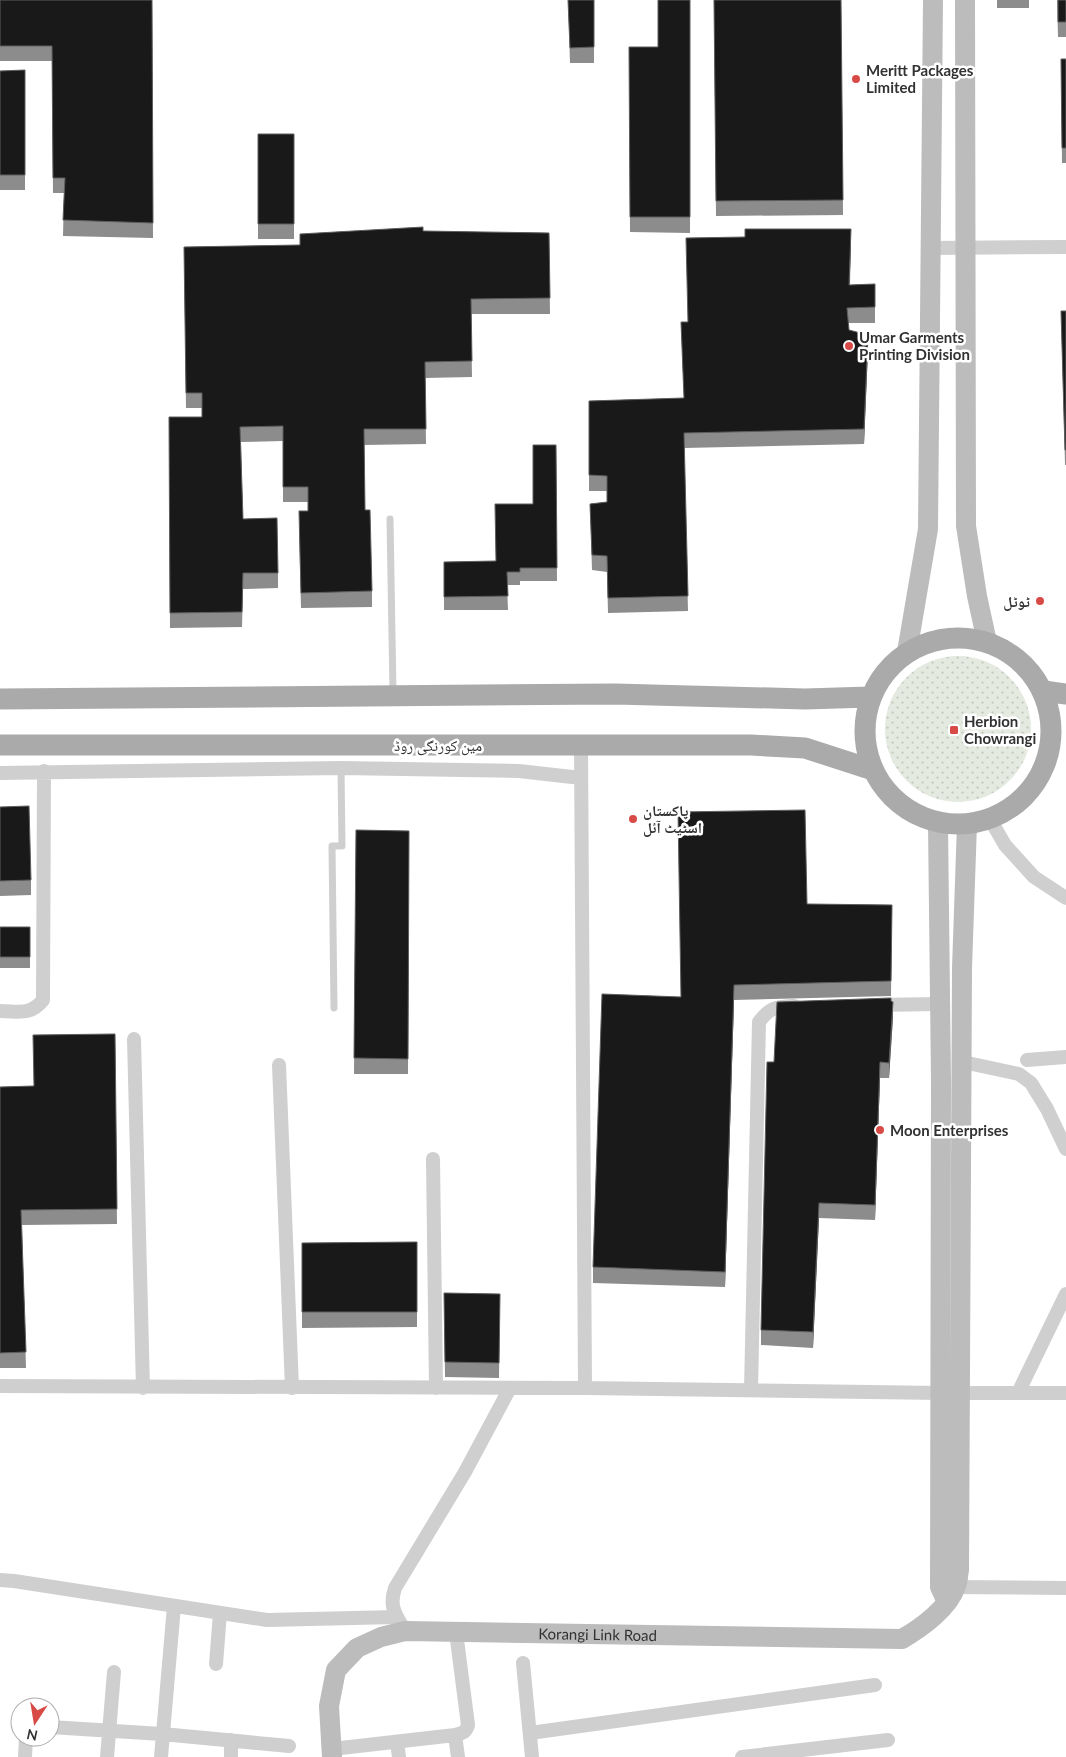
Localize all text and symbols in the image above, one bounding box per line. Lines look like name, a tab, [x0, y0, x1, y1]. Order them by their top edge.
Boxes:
place label: Meritt Packages Limited	[866, 61, 974, 96]
marker: Meritt Packages Limited	[850, 73, 862, 85]
place label: Umar Garments Printing Division	[859, 328, 970, 363]
marker: Umar Garments Printing Division	[843, 340, 855, 352]
place label: ٹوٹل	[1003, 592, 1030, 611]
marker: ٹوٹل	[1034, 595, 1046, 607]
place label: Herbion Chowrangi	[964, 712, 1036, 747]
marker: Herbion Chowrangi	[948, 724, 960, 736]
street label: مین کورنگی روڈ	[394, 736, 482, 756]
place label: پاکستان اسٹیٹ آئل	[643, 801, 702, 837]
marker: پاکستان اسٹیٹ آئل	[627, 813, 639, 825]
place label: Moon Enterprises	[890, 1121, 1009, 1139]
marker: Moon Enterprises	[874, 1124, 886, 1136]
street label: Korangi Link Road	[538, 1624, 657, 1644]
north arrow	[10, 1697, 60, 1747]
text: N	[25, 1726, 39, 1745]

